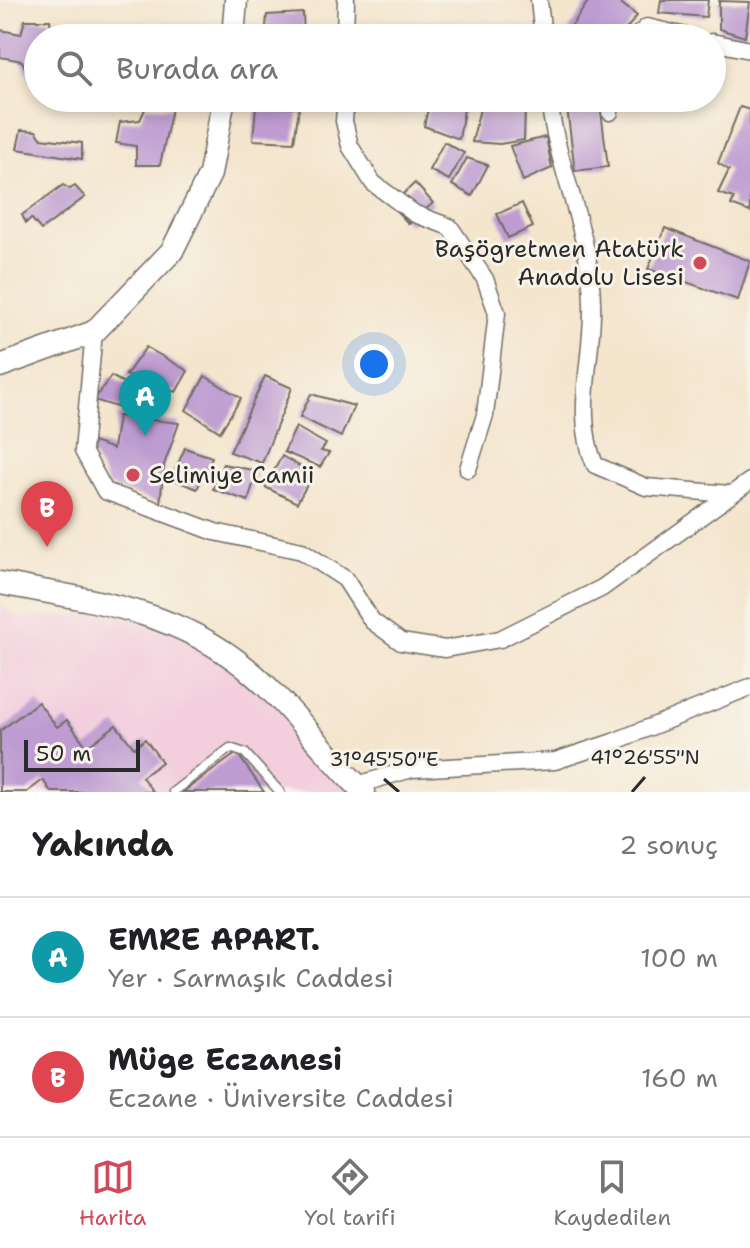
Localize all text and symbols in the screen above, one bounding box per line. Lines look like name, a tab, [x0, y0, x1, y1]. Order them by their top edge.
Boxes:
search box	[24, 24, 726, 112]
icon: search	[52, 46, 96, 90]
text: Burada ara	[116, 48, 278, 89]
place label: Başögretmen Atatürk Anadolu Lisesi	[435, 233, 684, 293]
marker: Başögretmen Atatürk Anadolu Lisesi	[691, 254, 709, 272]
your location	[354, 344, 394, 384]
pin: A	[119, 370, 171, 436]
place label: Selimiye Camii	[149, 459, 315, 491]
marker: Selimiye Camii	[124, 466, 142, 484]
pin: B	[21, 481, 73, 547]
scale bar	[24, 736, 140, 772]
text: 50 m	[36, 739, 91, 768]
text: 41°26'55"N	[590, 744, 700, 770]
text: 31°45'50"E	[329, 746, 439, 772]
text: Yakında	[32, 821, 174, 867]
text: 2 sonuç	[619, 827, 718, 862]
text: EMRE APART.	[108, 919, 320, 960]
text: A	[48, 940, 68, 975]
text: 100 m	[640, 940, 718, 975]
text: Yer · Sarmaşık Caddesi	[108, 960, 394, 995]
text: Müge Eczanesi	[108, 1039, 342, 1080]
text: B	[50, 1060, 66, 1095]
text: 160 m	[641, 1060, 718, 1095]
text: Eczane · Üniversite Caddesi	[108, 1080, 454, 1115]
tab: Harita	[79, 1155, 146, 1232]
tab: Yol tarifi	[304, 1155, 396, 1232]
tab: Kaydedilen	[553, 1155, 671, 1232]

